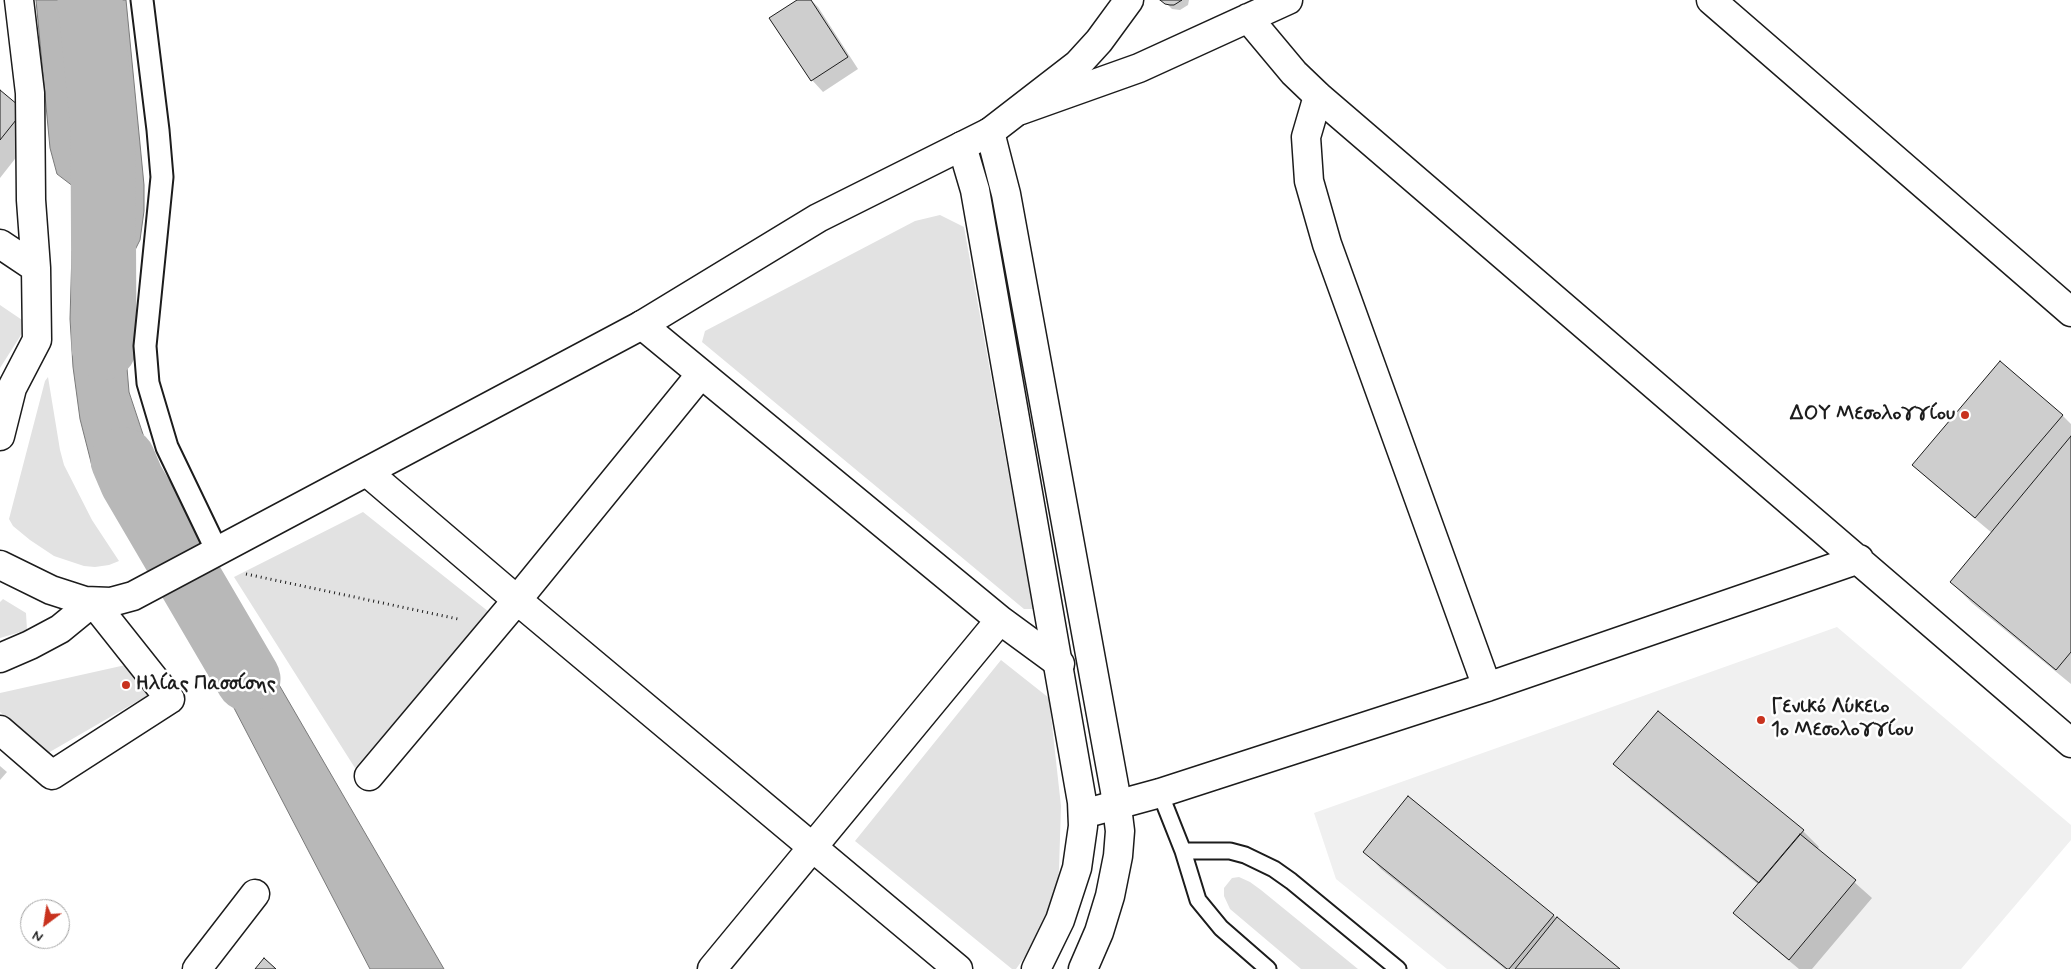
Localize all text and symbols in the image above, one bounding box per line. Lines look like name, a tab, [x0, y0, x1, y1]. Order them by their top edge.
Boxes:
place label: ΔΟΥ Μεσολογγίου	[1790, 403, 1955, 427]
marker: ΔΟΥ Μεσολογγίου	[1959, 409, 1971, 421]
place label: Ηλίας Πασσίσης	[136, 673, 276, 697]
marker: Ηλίας Πασσίσης	[120, 679, 132, 691]
place label: Γενικό Λύκειο 1ο Μεσολογγίου	[1771, 696, 1913, 743]
marker: Γενικό Λύκειο 1ο Μεσολογγίου	[1755, 714, 1767, 726]
north arrow	[20, 899, 70, 949]
text: N	[29, 926, 46, 946]

